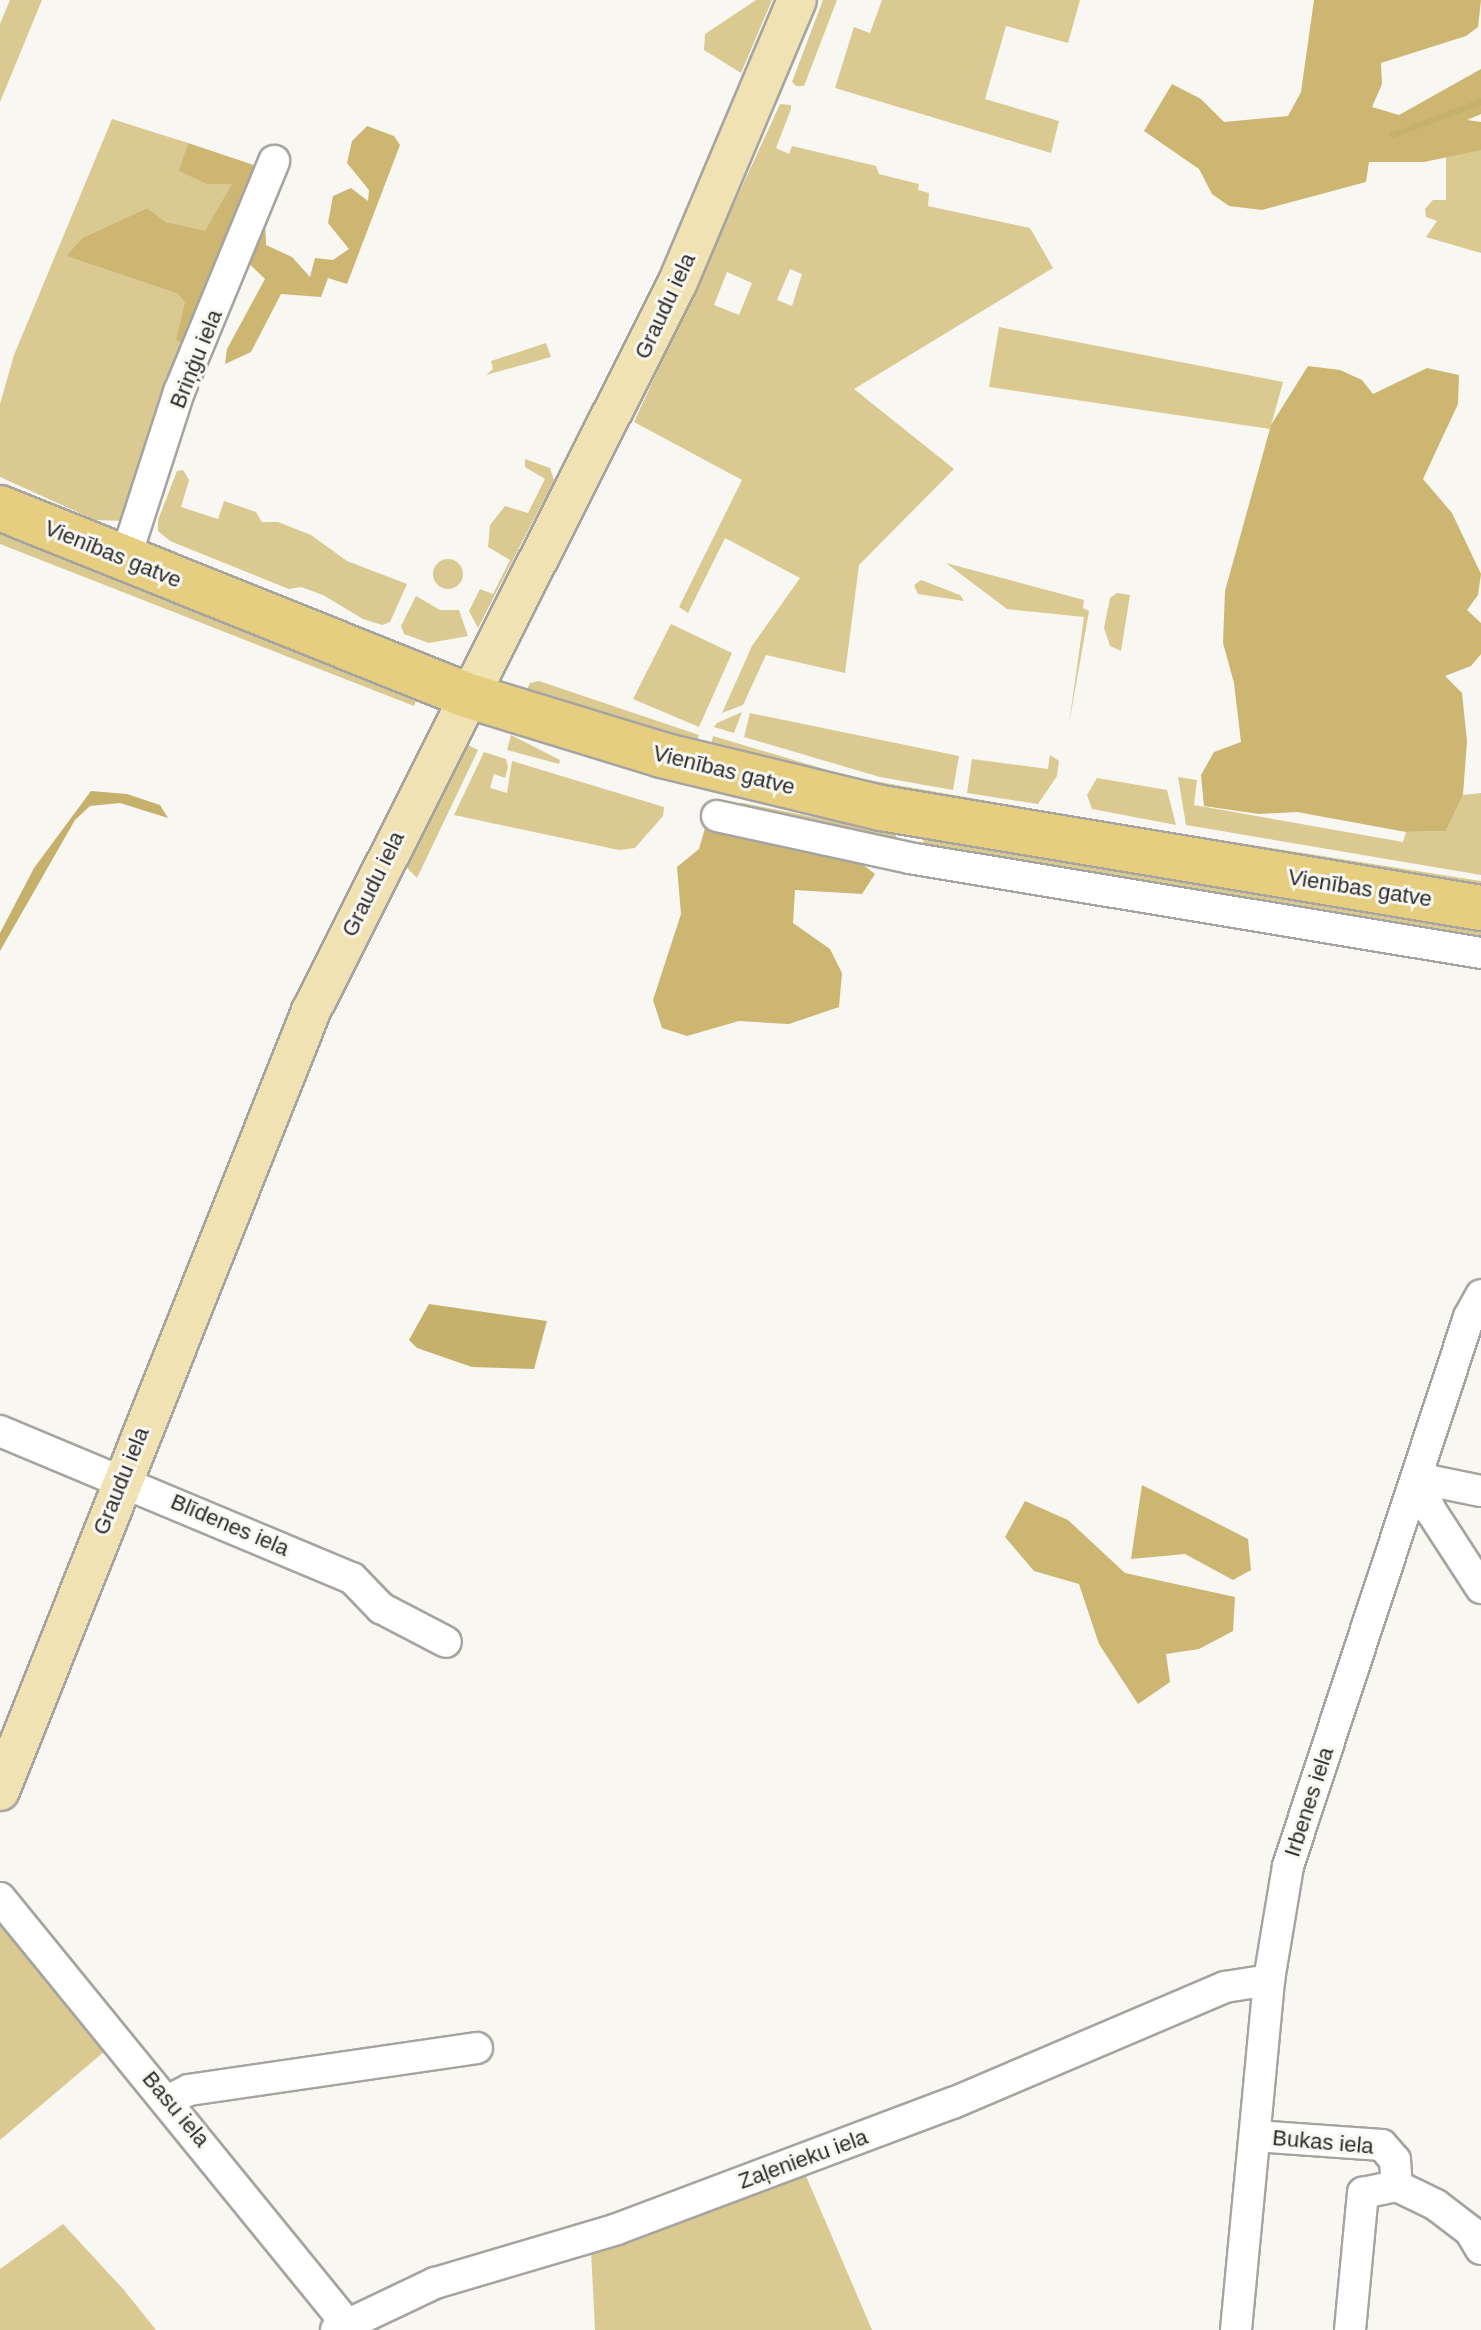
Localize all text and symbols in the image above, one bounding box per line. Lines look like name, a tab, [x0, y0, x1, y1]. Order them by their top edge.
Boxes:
street label: Graudu iela	[629, 249, 701, 363]
street label: Briņģu iela	[164, 306, 228, 412]
street label: Vienības gatve	[41, 515, 185, 593]
street label: Vienības gatve	[650, 740, 798, 800]
street label: Graudu iela	[336, 827, 410, 941]
street label: Vienības gatve	[1286, 864, 1434, 912]
street label: Graudu iela	[87, 1423, 155, 1539]
street label: Blīdenes iela	[167, 1488, 293, 1562]
street label: Irbenes iela	[1279, 1744, 1339, 1860]
street label: Basu iela	[137, 2066, 215, 2152]
street label: Zaļenieku iela	[735, 2123, 871, 2195]
street label: Bukas iela	[1271, 2124, 1375, 2160]

